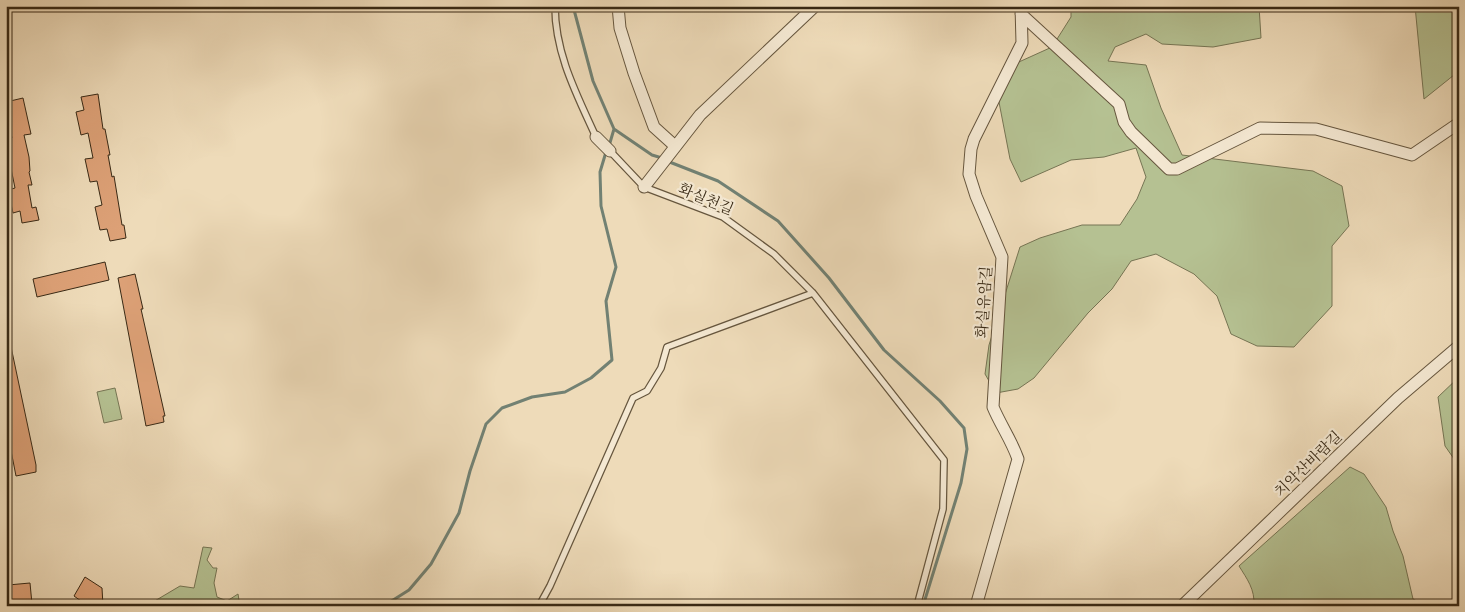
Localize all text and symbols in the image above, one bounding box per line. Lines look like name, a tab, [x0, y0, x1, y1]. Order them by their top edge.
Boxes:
street label: 화실천길	[676, 178, 737, 219]
street label: 화실유암길	[971, 265, 996, 339]
street label: 치악산바람길	[1270, 427, 1346, 501]

